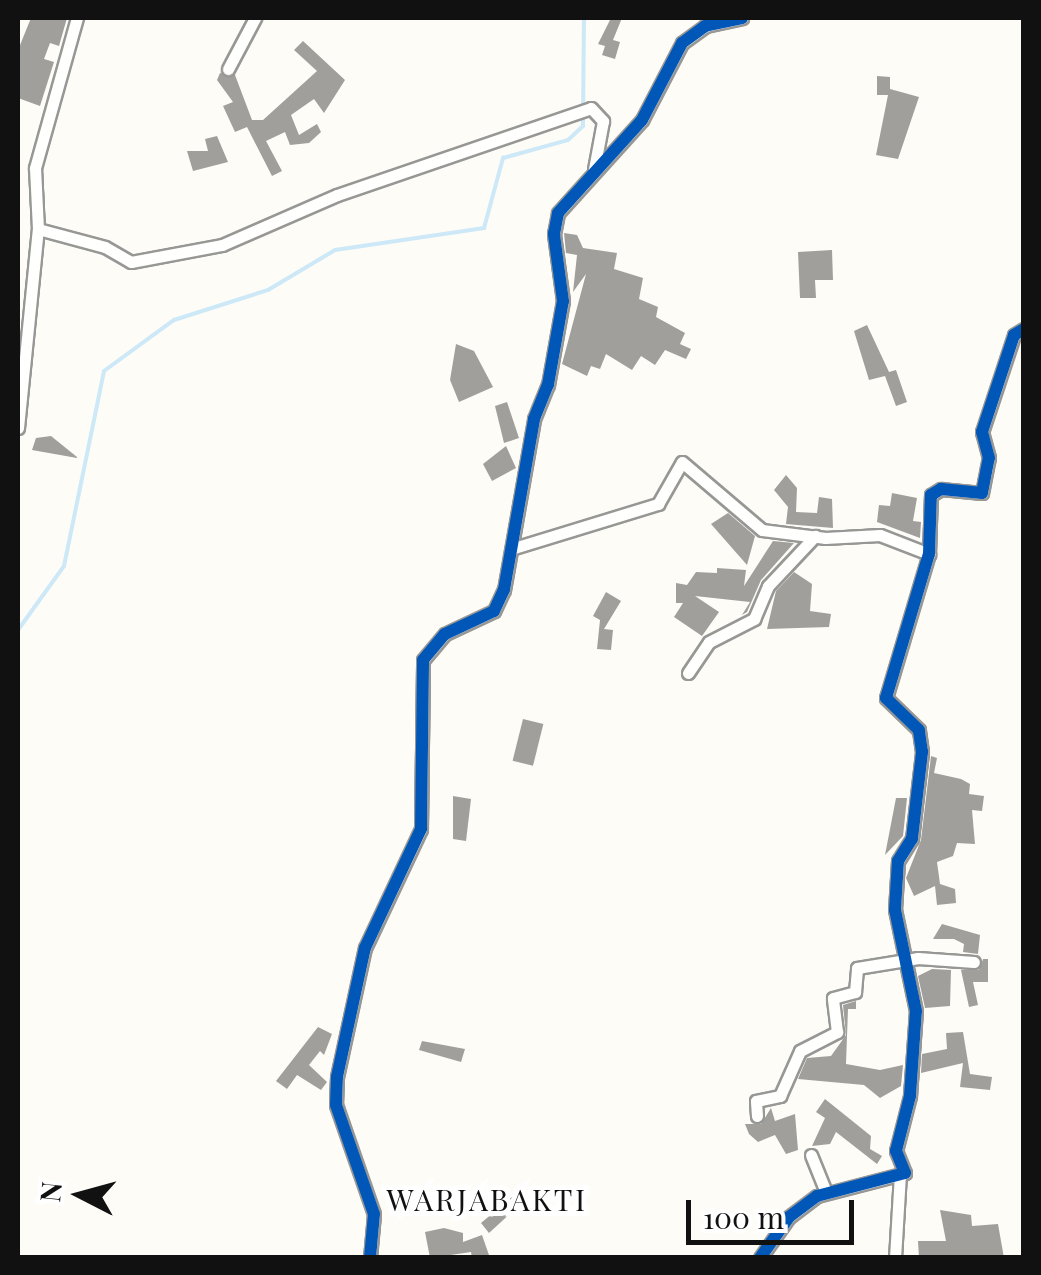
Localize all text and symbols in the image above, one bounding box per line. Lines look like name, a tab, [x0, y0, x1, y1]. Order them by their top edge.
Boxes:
north arrow	[30, 1145, 130, 1245]
text: N	[30, 1180, 69, 1204]
scale bar	[691, 1180, 858, 1242]
district label: WARJABAKTI	[386, 1181, 588, 1217]
text: 100 m	[703, 1197, 784, 1237]

